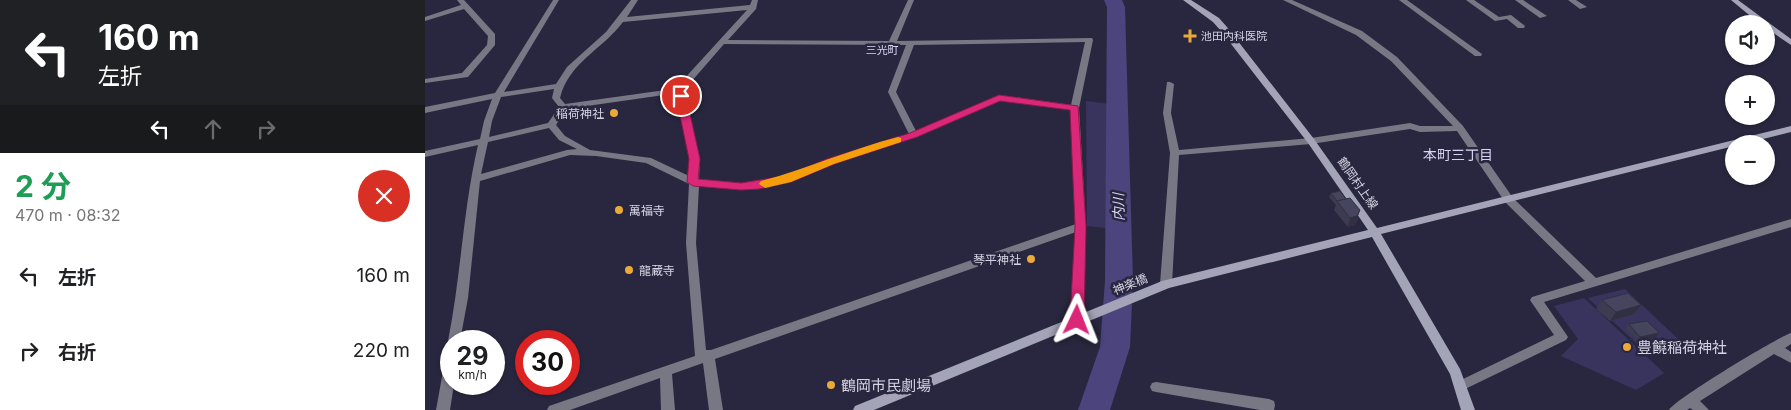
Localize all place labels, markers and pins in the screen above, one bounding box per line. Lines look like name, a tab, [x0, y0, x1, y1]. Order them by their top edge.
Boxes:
marker: 池田内科医院	[1183, 29, 1197, 43]
place label: 池田内科医院	[1201, 29, 1267, 43]
pin	[660, 75, 702, 117]
place label: 稲荷神社	[556, 106, 604, 121]
marker: 稲荷神社	[608, 107, 620, 119]
place label: 萬福寺	[629, 203, 665, 218]
marker: 萬福寺	[613, 204, 625, 216]
place label: 琴平神社	[973, 252, 1021, 267]
marker: 琴平神社	[1025, 253, 1037, 265]
place label: 龍蔵寺	[639, 263, 675, 278]
marker: 龍蔵寺	[623, 264, 635, 276]
place label: 豊饒稲荷神社	[1637, 338, 1727, 357]
marker: 豊饒稲荷神社	[1621, 341, 1633, 353]
place label: 鶴岡市民劇場	[841, 376, 931, 395]
marker: 鶴岡市民劇場	[825, 379, 837, 391]

